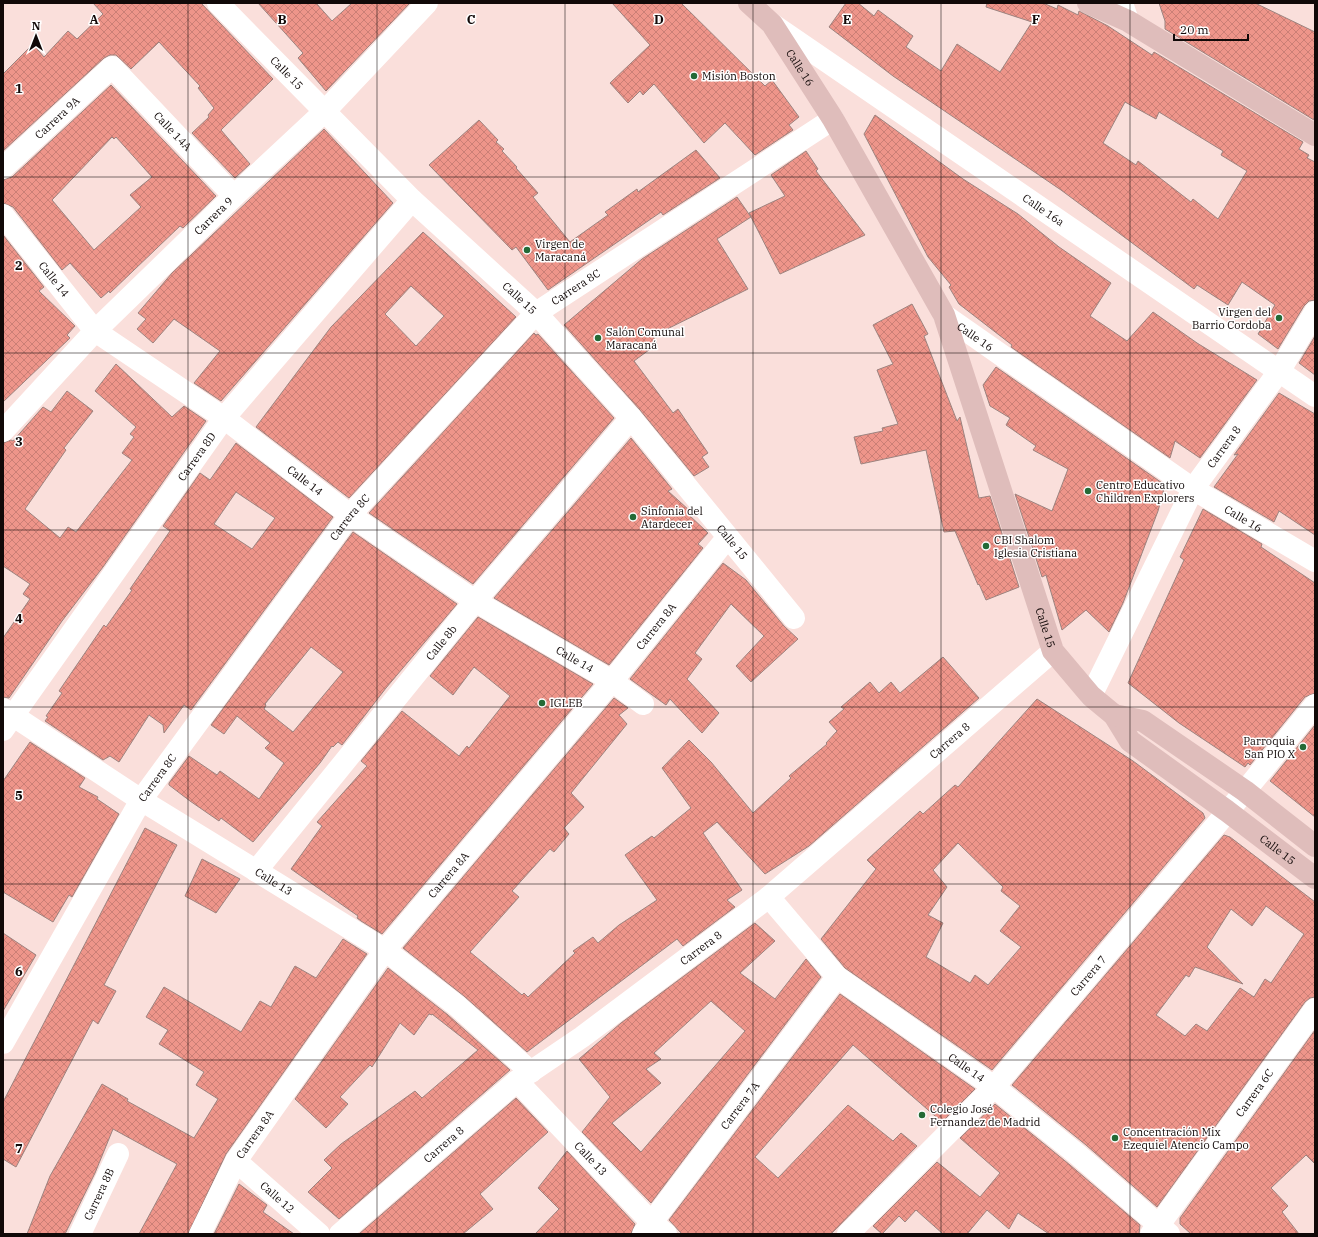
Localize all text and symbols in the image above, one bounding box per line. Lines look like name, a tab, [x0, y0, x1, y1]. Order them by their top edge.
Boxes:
text: A	[89, 11, 99, 28]
text: B	[277, 11, 287, 28]
text: C	[467, 11, 476, 28]
text: D	[654, 11, 664, 28]
text: E	[843, 11, 851, 28]
text: F	[1032, 11, 1040, 28]
north arrow	[16, 16, 56, 56]
scale bar	[1174, 16, 1248, 42]
text: N	[32, 19, 41, 33]
text: 20 m	[1180, 22, 1209, 37]
street label: Calle 16	[783, 46, 817, 89]
street label: Calle 15	[267, 53, 306, 92]
place label: Misión Boston	[702, 69, 776, 83]
marker: Misión Boston	[689, 71, 699, 81]
text: 1	[15, 80, 23, 97]
street label: Carrera 9A	[32, 93, 83, 142]
street label: Calle 14A	[151, 109, 195, 154]
street label: Calle 16a	[1020, 191, 1067, 229]
street label: Carrera 9	[191, 194, 236, 238]
place label: Virgen de Maracaná	[535, 237, 586, 264]
marker: Virgen de Maracaná	[522, 245, 532, 255]
text: 2	[15, 257, 23, 274]
street label: Calle 14	[36, 259, 73, 300]
street label: Carrera 8C	[549, 266, 603, 308]
street label: Calle 15	[500, 279, 540, 317]
place label: Virgen del Barrio Cordoba	[1192, 305, 1271, 332]
marker: Virgen del Barrio Cordoba	[1274, 313, 1284, 323]
street label: Calle 16	[954, 319, 996, 354]
place label: Salón Comunal Maracaná	[606, 325, 684, 352]
marker: Salón Comunal Maracaná	[593, 333, 603, 343]
street label: Carrera 8	[1204, 423, 1244, 471]
street label: Carrera 8D	[175, 429, 219, 484]
text: 3	[15, 433, 23, 450]
street label: Calle 14	[284, 462, 326, 499]
place label: Centro Educativo Children Explorers	[1096, 478, 1194, 505]
marker: Centro Educativo Children Explorers	[1083, 486, 1093, 496]
street label: Carrera 8C	[327, 491, 373, 543]
street label: Calle 16	[1222, 502, 1265, 535]
place label: Sinfonia del Atardecer	[641, 504, 703, 531]
marker: Sinfonia del Atardecer	[628, 512, 638, 522]
street label: Calle 15	[714, 522, 751, 563]
place label: CBI Shalom Iglesia Cristiana	[994, 533, 1077, 560]
marker: CBI Shalom Iglesia Cristiana	[981, 541, 991, 551]
street label: Carrera 8A	[633, 600, 679, 653]
street label: Calle 15	[1032, 606, 1058, 649]
text: 4	[15, 610, 23, 627]
street label: Calle 8b	[423, 622, 460, 663]
street label: Calle 14	[553, 643, 597, 676]
place label: IGLEB	[550, 696, 583, 710]
marker: IGLEB	[537, 698, 547, 708]
street label: Carrera 8	[927, 719, 973, 762]
place label: Parroquia San PIO X	[1243, 734, 1296, 761]
marker: Parroquia San PIO X	[1298, 742, 1308, 752]
street label: Carrera 8C	[135, 751, 179, 804]
text: 5	[15, 787, 23, 804]
street label: Calle 15	[1257, 831, 1298, 868]
street label: Carrera 8A	[425, 848, 472, 901]
street label: Calle 13	[252, 865, 295, 898]
street label: Carrera 8	[677, 928, 725, 968]
street label: Carrera 7	[1067, 953, 1109, 999]
text: 6	[15, 963, 23, 980]
street label: Calle 14	[945, 1050, 988, 1085]
street label: Carrera 6C	[1232, 1066, 1276, 1120]
street label: Carrera 7A	[717, 1078, 763, 1132]
place label: Colegio José Fernandez de Madrid	[930, 1102, 1041, 1129]
street label: Carrera 8A	[233, 1107, 277, 1161]
marker: Colegio José Fernandez de Madrid	[917, 1110, 927, 1120]
street label: Carrera 8	[421, 1123, 467, 1166]
place label: Concentración Mix Ezequiel Atencio Campo	[1123, 1125, 1249, 1152]
marker: Concentración Mix Ezequiel Atencio Campo	[1110, 1133, 1120, 1143]
street label: Calle 13	[571, 1139, 610, 1178]
text: 7	[15, 1140, 23, 1157]
street label: Carrera 8B	[81, 1166, 117, 1223]
street label: Calle 12	[257, 1178, 297, 1216]

